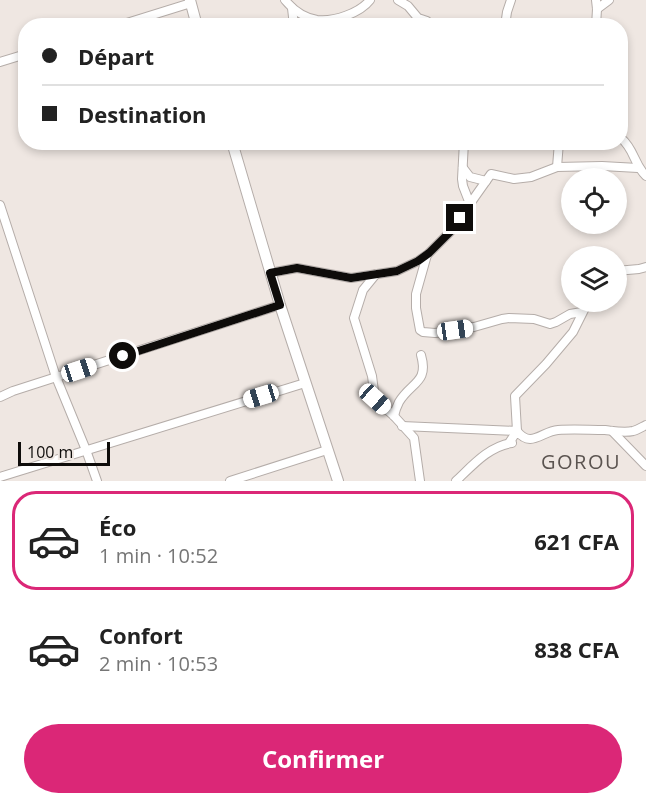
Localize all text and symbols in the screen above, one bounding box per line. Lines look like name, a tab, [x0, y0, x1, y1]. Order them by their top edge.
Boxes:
text: Départ	[78, 41, 154, 71]
text: Destination	[78, 99, 207, 129]
map controls	[561, 168, 627, 312]
button: locate	[561, 168, 627, 234]
route end	[446, 204, 473, 231]
button: layers	[561, 246, 627, 312]
car	[436, 319, 474, 341]
route start	[109, 342, 136, 369]
car	[59, 356, 99, 384]
car	[356, 380, 394, 418]
car	[241, 382, 281, 410]
scale bar	[18, 439, 110, 466]
text: 100 m	[27, 441, 73, 463]
district label: GOROU	[541, 448, 621, 475]
text: Éco	[99, 512, 136, 542]
icon: car	[27, 514, 81, 568]
text: 621 CFA	[534, 526, 619, 556]
text: 1 min · 10:52	[99, 542, 218, 569]
text: Confort	[99, 620, 183, 650]
icon: car	[27, 622, 81, 676]
text: 838 CFA	[534, 634, 619, 664]
text: 2 min · 10:53	[99, 650, 218, 677]
button: Confirmer	[24, 724, 622, 793]

